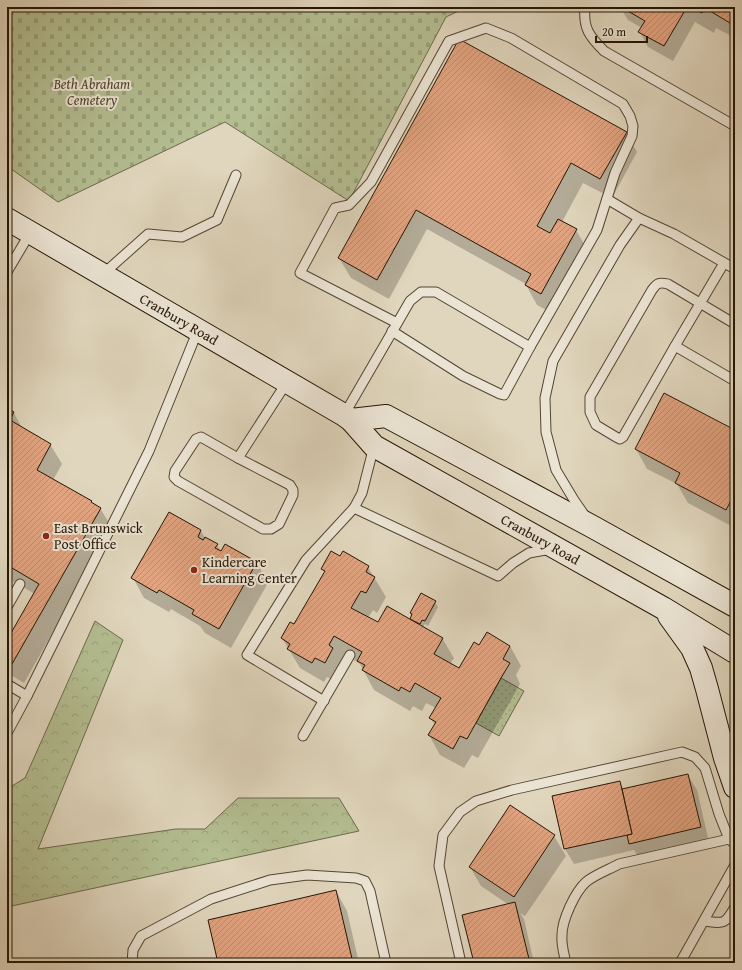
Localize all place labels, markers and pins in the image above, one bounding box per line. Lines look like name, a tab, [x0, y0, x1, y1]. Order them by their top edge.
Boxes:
place label: East Brunswick Post Office	[54, 518, 144, 554]
marker: East Brunswick Post Office	[41, 531, 51, 541]
place label: Kindercare Learning Center	[202, 552, 297, 588]
marker: Kindercare Learning Center	[189, 565, 199, 575]

